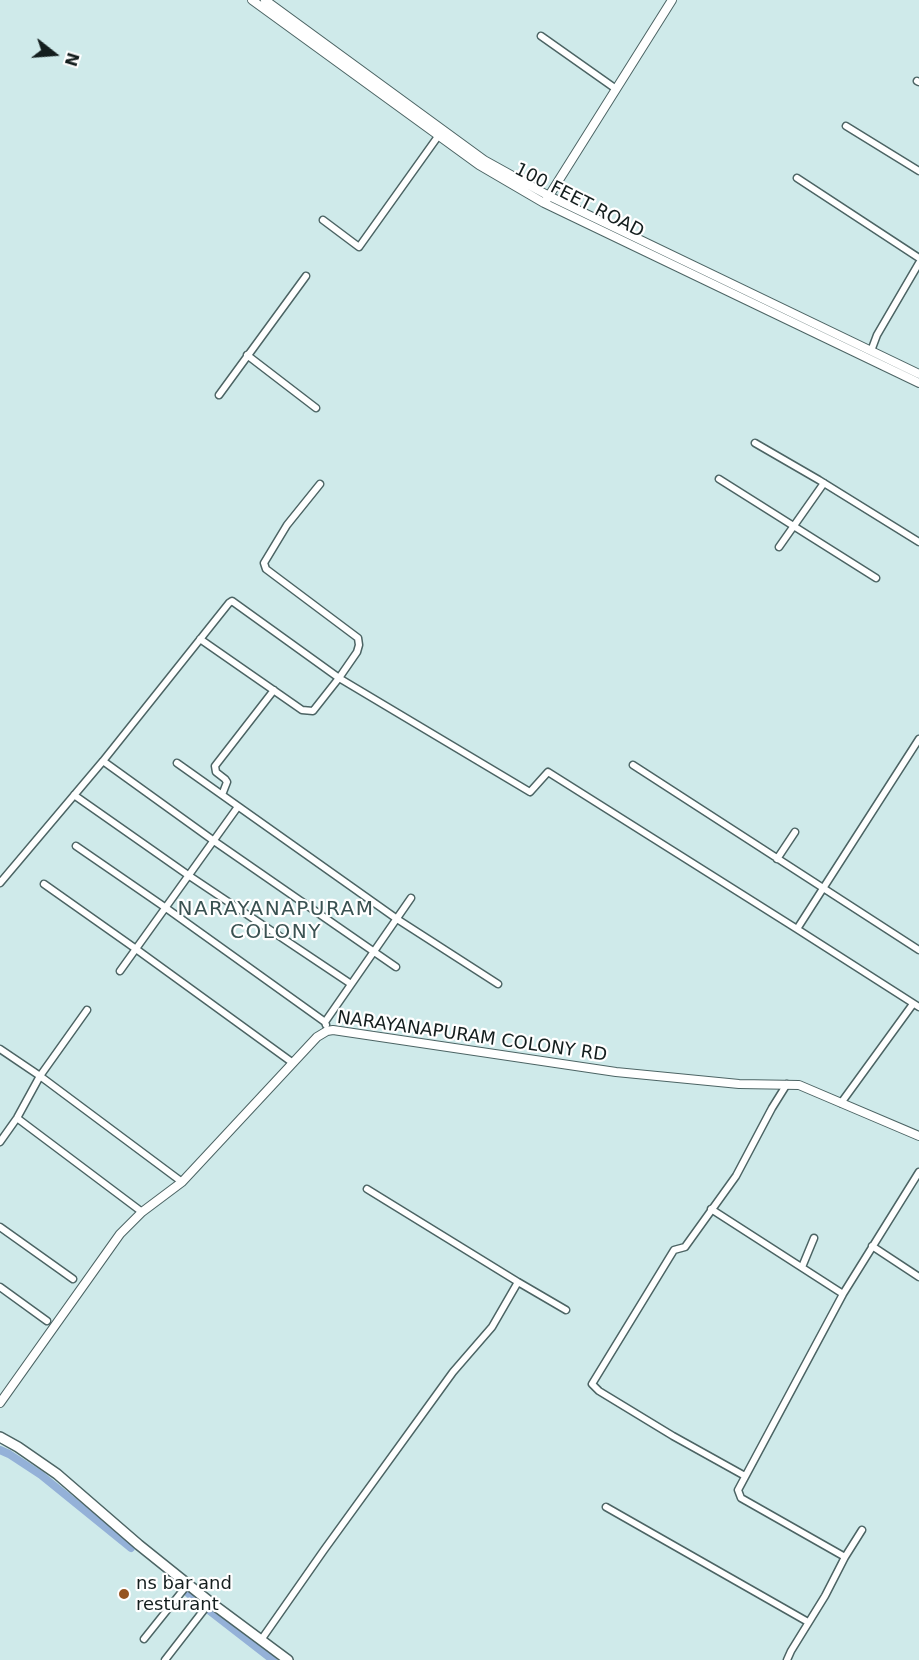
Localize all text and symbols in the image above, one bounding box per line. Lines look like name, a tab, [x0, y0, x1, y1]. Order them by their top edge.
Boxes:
north arrow	[24, 24, 84, 84]
text: N	[61, 50, 83, 69]
street label: 100 FEET ROAD	[511, 159, 647, 243]
district label: NARAYANAPURAM COLONY	[177, 898, 375, 945]
street label: NARAYANAPURAM COLONY RD	[336, 1007, 608, 1067]
place label: ns bar and resturant	[136, 1573, 232, 1616]
marker: ns bar and resturant	[117, 1587, 131, 1601]

